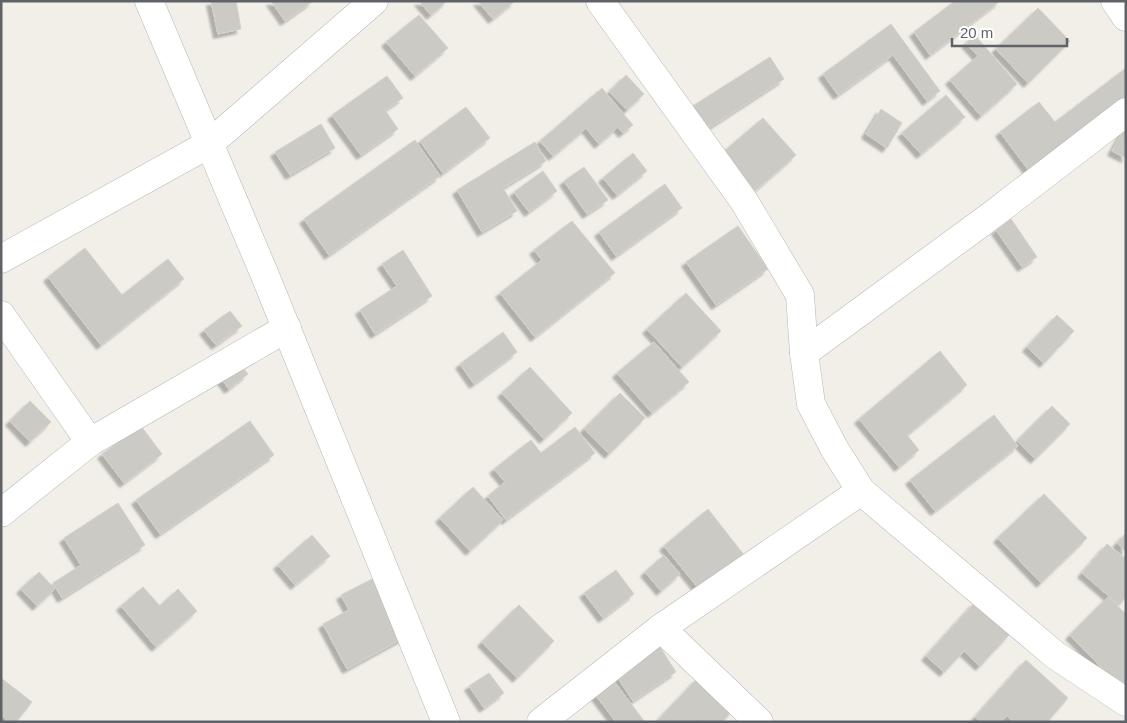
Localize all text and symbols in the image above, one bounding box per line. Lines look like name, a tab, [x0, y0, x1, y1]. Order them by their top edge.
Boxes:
scale bar	[952, 15, 1067, 47]
text: 20 m	[960, 24, 993, 41]

